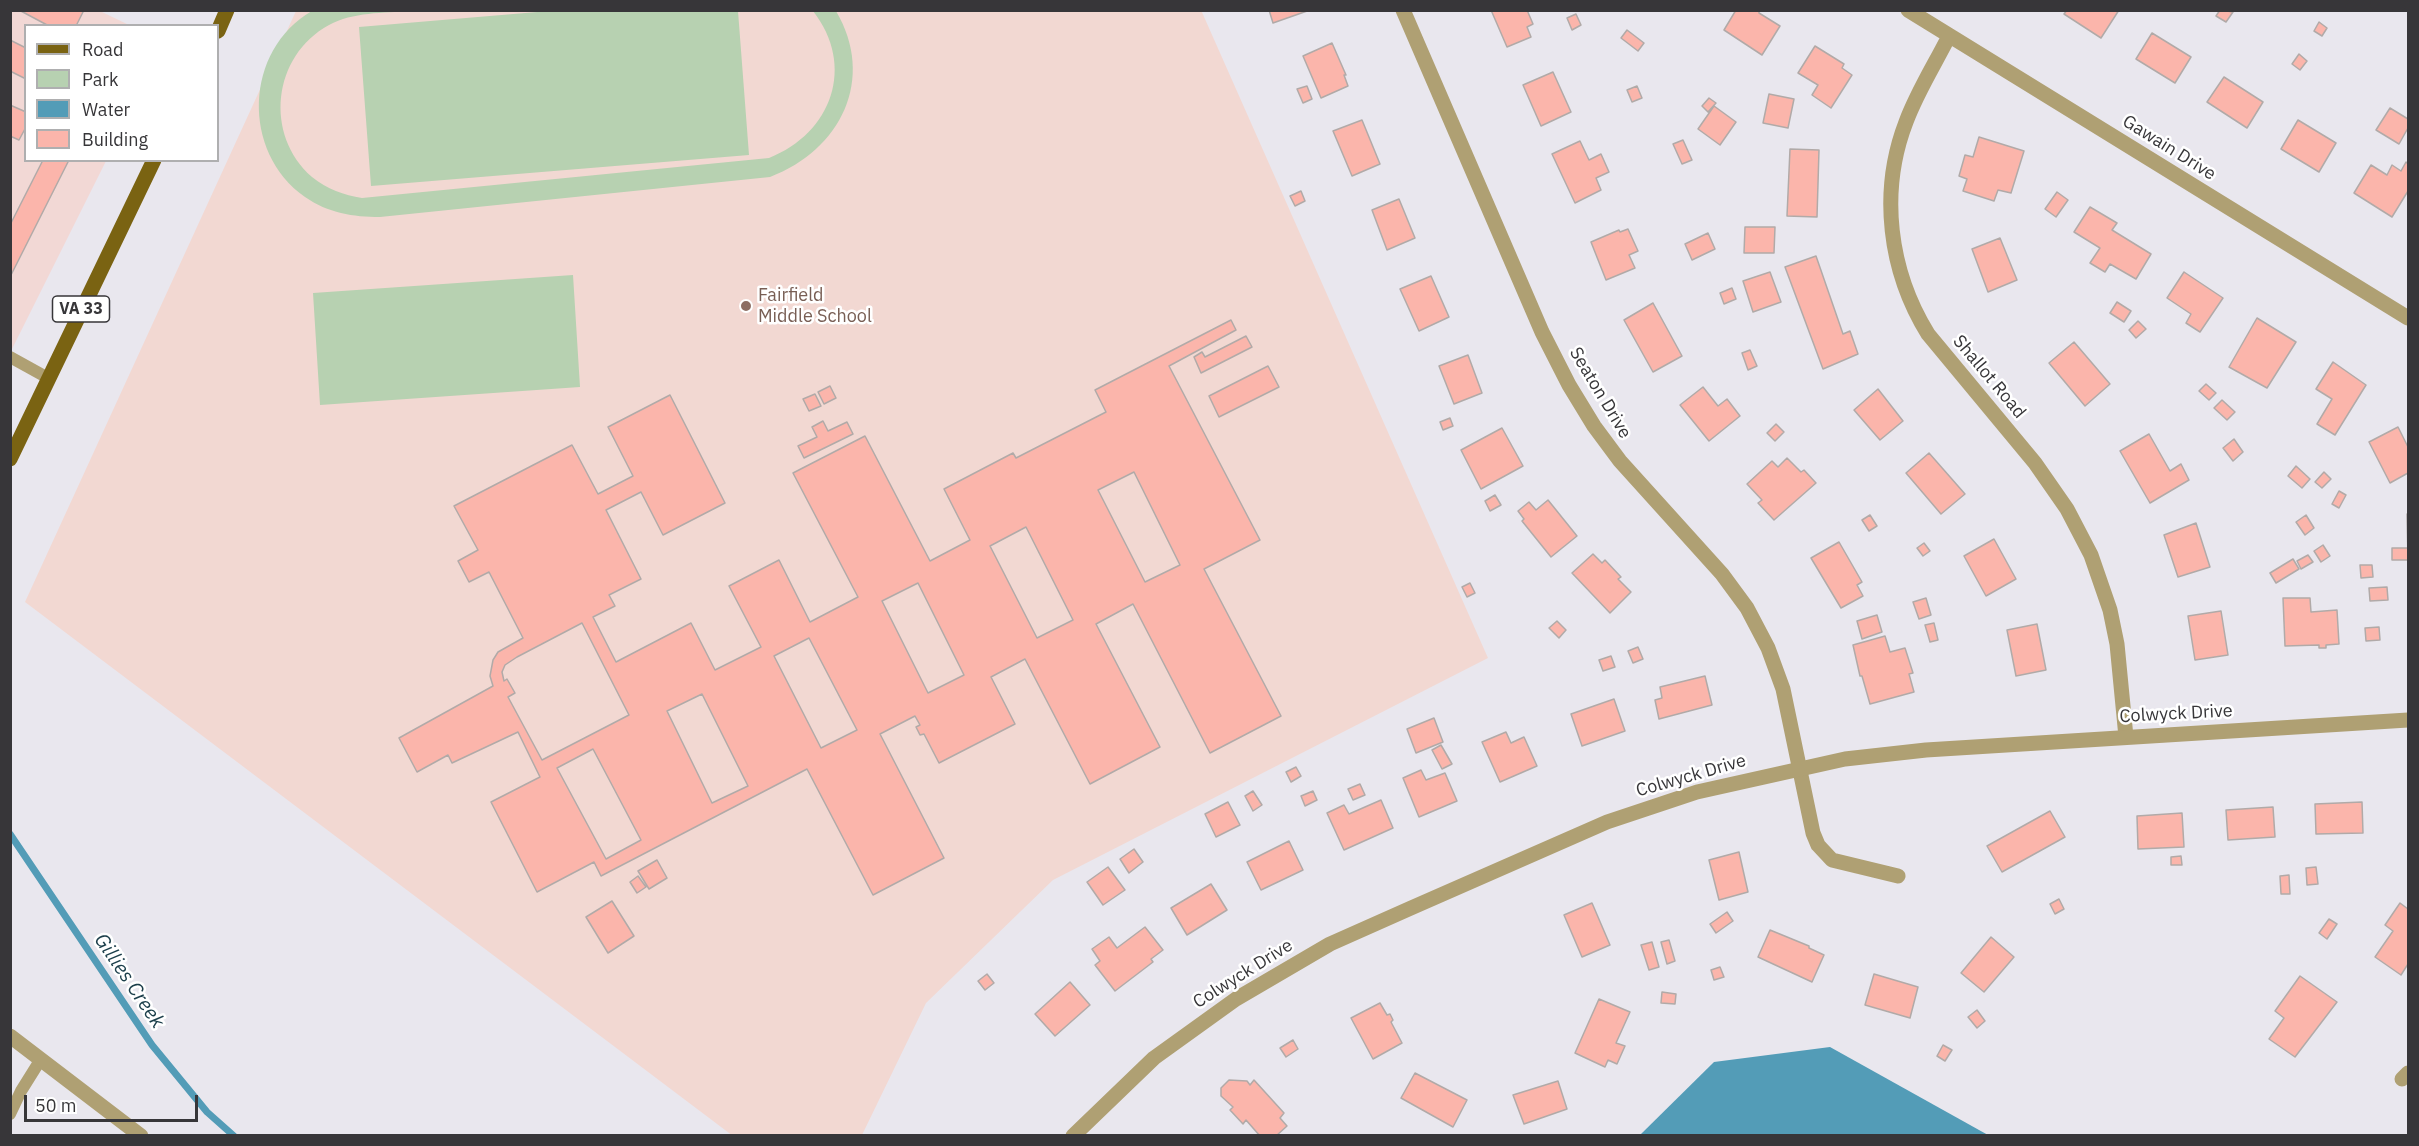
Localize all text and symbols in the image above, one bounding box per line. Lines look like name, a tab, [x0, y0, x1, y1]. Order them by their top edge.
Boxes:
legend	[24, 24, 219, 162]
text: Road	[82, 38, 123, 61]
text: Park	[82, 68, 118, 91]
text: Water	[82, 98, 130, 121]
street label: Gawain Drive	[2118, 111, 2220, 185]
text: Building	[82, 128, 148, 151]
place label: Fairfield Middle School	[758, 285, 872, 328]
road number: VA 33	[52, 296, 110, 322]
marker: Fairfield Middle School	[739, 299, 753, 313]
street label: Shallot Road	[1948, 331, 2030, 423]
street label: Seaton Drive	[1564, 343, 1636, 443]
street label: Colwyck Drive	[2119, 700, 2233, 728]
street label: Colwyck Drive	[1634, 750, 1748, 802]
water label: Gillies Creek	[89, 929, 169, 1033]
street label: Colwyck Drive	[1189, 935, 1297, 1013]
scale bar	[27, 1083, 201, 1121]
text: 50 m	[35, 1094, 77, 1117]

